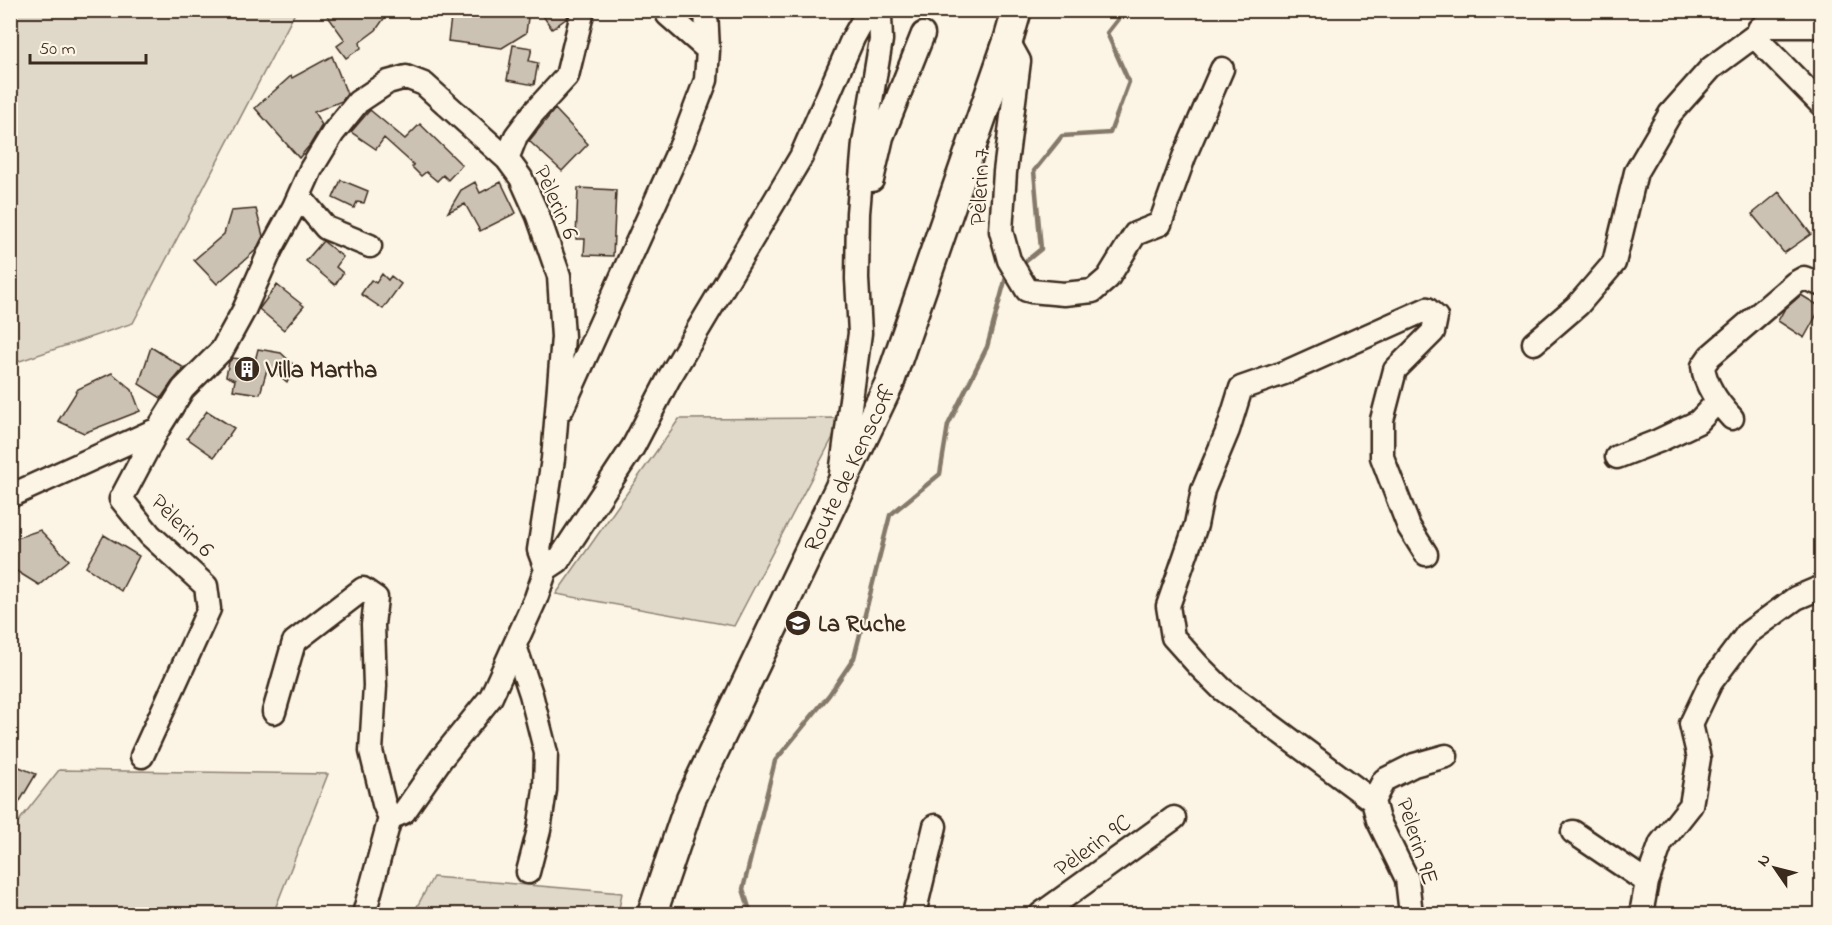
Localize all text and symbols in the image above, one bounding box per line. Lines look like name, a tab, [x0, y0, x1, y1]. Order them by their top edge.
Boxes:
scale bar	[30, 27, 146, 65]
text: 50 m	[39, 37, 76, 63]
street label: Pèlerin 7	[962, 147, 1001, 227]
street label: Pèlerin 6	[523, 160, 587, 246]
building icon: Villa Martha	[232, 354, 262, 384]
place label: Villa Martha	[265, 354, 377, 389]
street label: Route de Kenscoff	[796, 379, 906, 559]
street label: Pèlerin 6	[141, 487, 222, 567]
school or university icon: La Ruche	[783, 608, 813, 638]
place label: La Ruche	[818, 608, 907, 643]
street label: Pèlerin 9E	[1385, 794, 1446, 890]
street label: Pèlerin 9C	[1048, 807, 1139, 887]
north arrow	[1745, 838, 1805, 898]
text: N	[1751, 849, 1777, 872]

